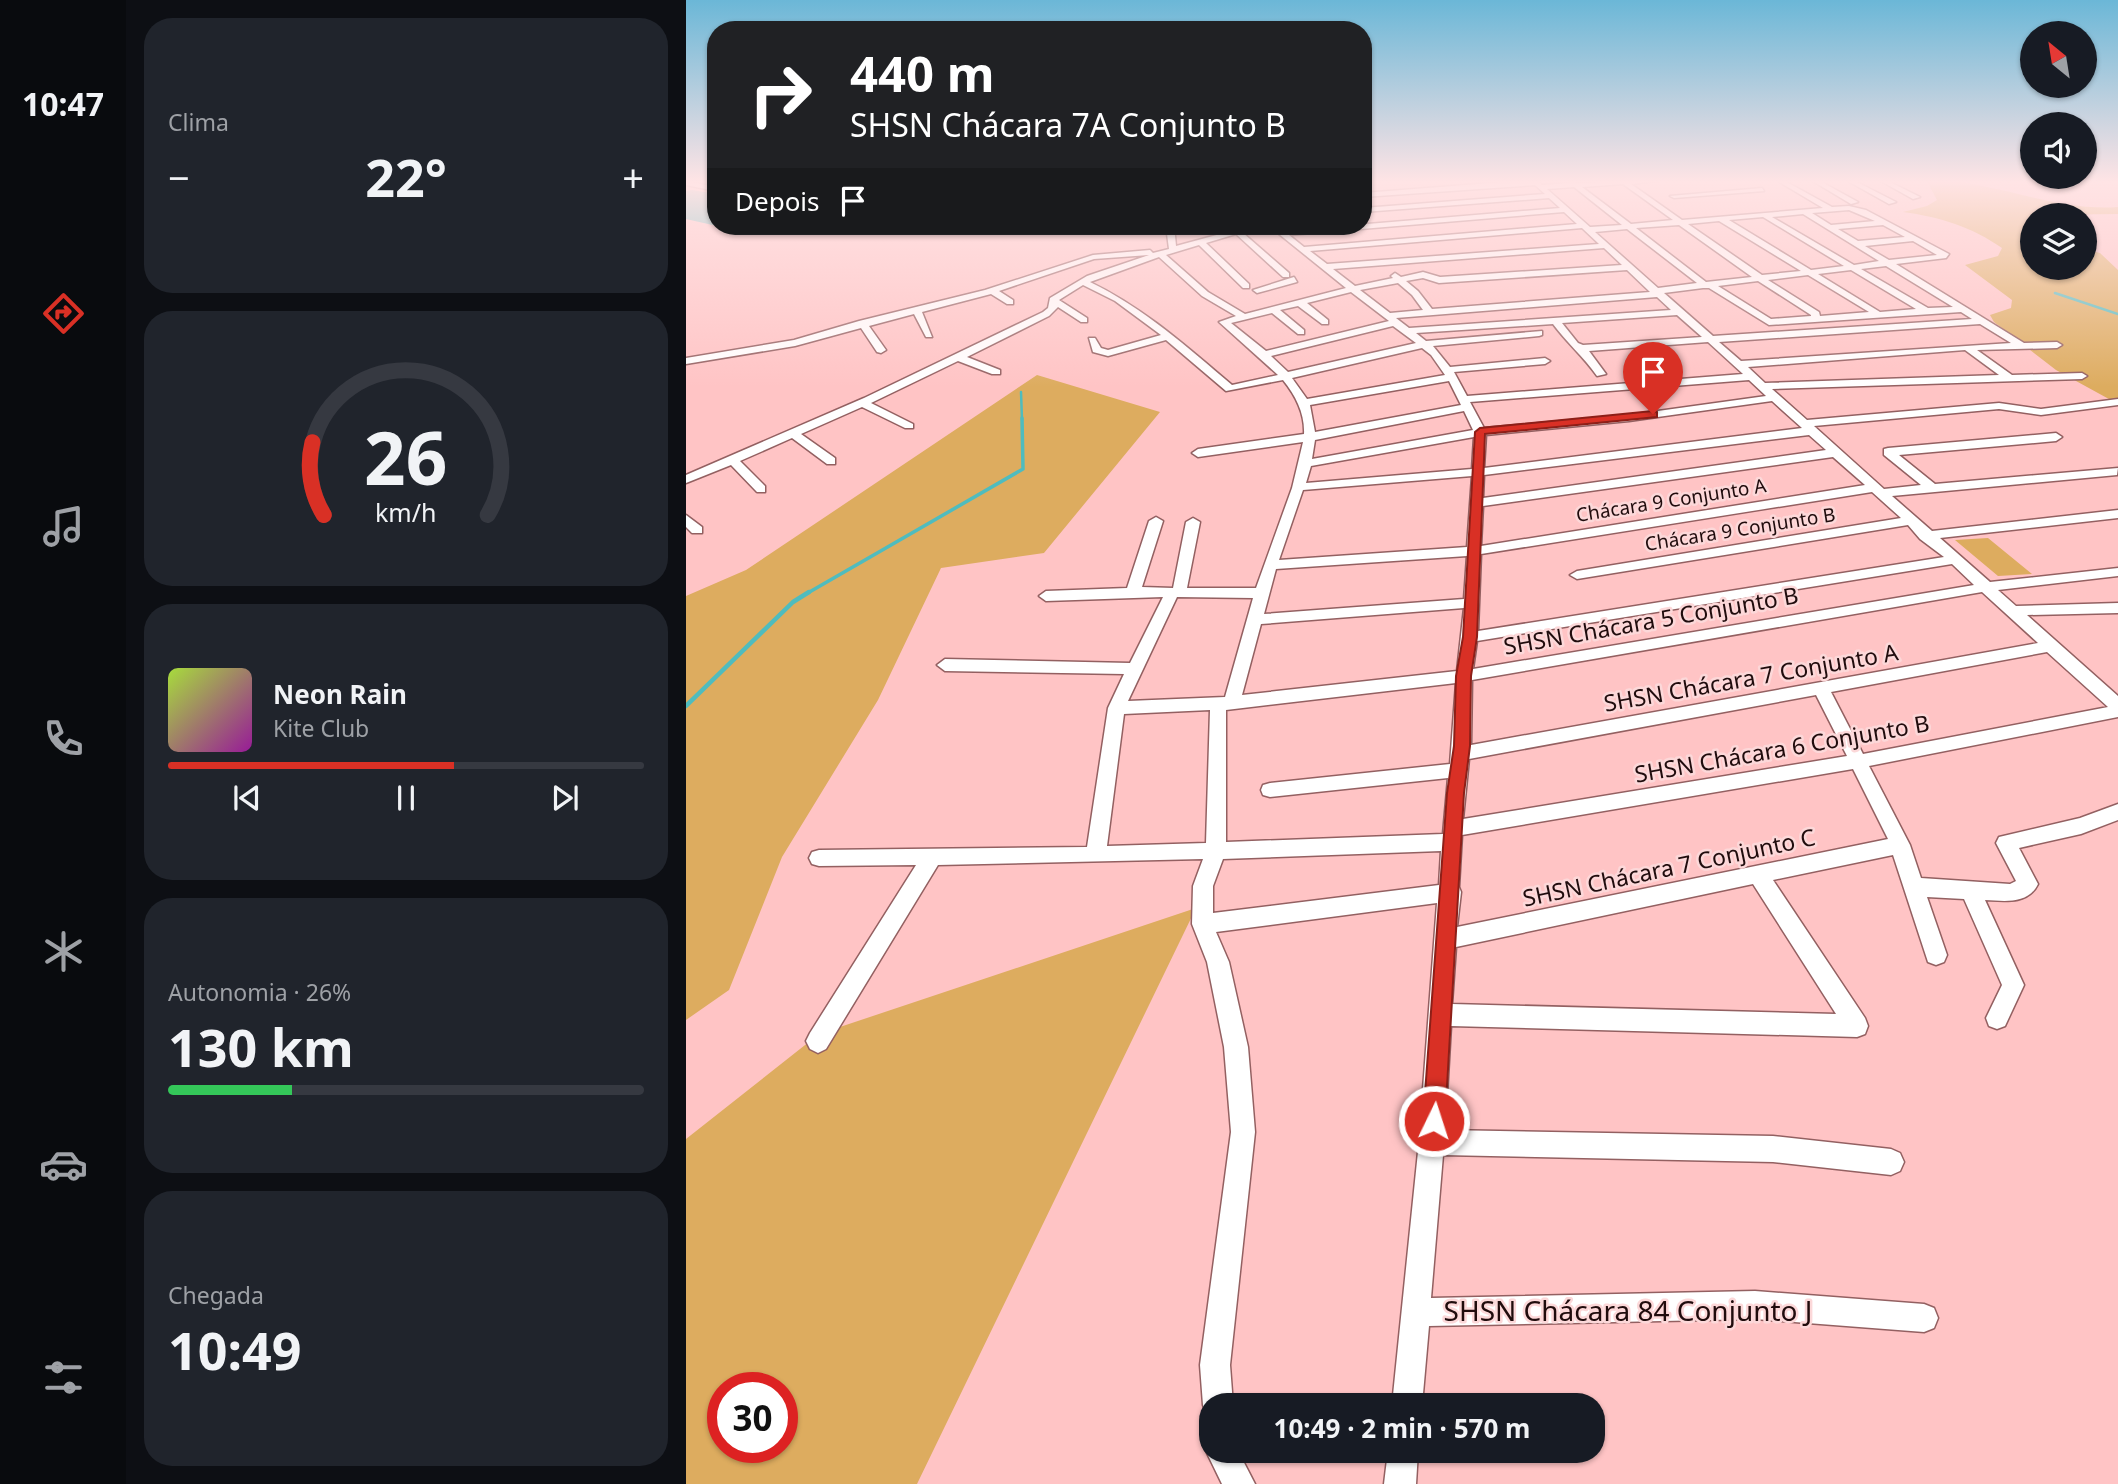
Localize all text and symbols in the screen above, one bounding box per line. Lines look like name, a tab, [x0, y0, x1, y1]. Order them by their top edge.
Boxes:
north arrow	[2020, 21, 2096, 98]
map controls	[2020, 21, 2097, 280]
text: 440 m	[850, 40, 995, 106]
icon: right	[735, 49, 826, 140]
text: 10:47	[22, 82, 104, 125]
text: SHSN Chácara 7A Conjunto B	[850, 103, 1286, 146]
text: Clima	[168, 106, 229, 138]
button: sound	[2020, 112, 2097, 189]
text: 22°	[365, 141, 447, 212]
text: −	[168, 151, 190, 203]
text: +	[622, 151, 644, 203]
icon: arrive	[834, 182, 872, 220]
text: Depois	[735, 183, 820, 219]
button: layers	[2020, 203, 2097, 280]
icon: directions	[39, 289, 88, 338]
pin	[1623, 342, 1683, 414]
icon: arrive	[1634, 353, 1672, 391]
text: 26	[364, 407, 448, 506]
street label: Chácara 9 Conjunto A	[1574, 472, 1769, 528]
text: km/h	[375, 495, 437, 529]
street label: Chácara 9 Conjunto B	[1643, 501, 1837, 557]
icon: music	[39, 502, 88, 551]
street label: SHSN Chácara 5 Conjunto B	[1501, 578, 1801, 662]
street label: SHSN Chácara 7 Conjunto A	[1601, 635, 1901, 719]
text: Neon Rain	[273, 676, 407, 712]
street label: SHSN Chácara 6 Conjunto B	[1632, 706, 1932, 790]
text: Kite Club	[273, 712, 369, 744]
icon: phone	[39, 714, 88, 763]
icon: previous	[228, 779, 266, 817]
icon: pause	[387, 779, 425, 817]
icon: next	[546, 779, 584, 817]
street label: SHSN Chácara 7 Conjunto C	[1520, 820, 1818, 914]
icon: climate	[39, 927, 88, 976]
text: Autonomia · 26%	[168, 976, 351, 1008]
text: 130 km	[168, 1011, 354, 1082]
position arrow	[1397, 1084, 1471, 1158]
icon: car	[39, 1140, 88, 1189]
text: Chegada	[168, 1279, 264, 1311]
street label: SHSN Chácara 84 Conjunto J	[1444, 1291, 1812, 1329]
text: 10:49	[168, 1314, 302, 1385]
icon: filters	[39, 1353, 88, 1402]
speed limit sign: 30	[707, 1372, 798, 1463]
text: 10:49 · 2 min · 570 m	[1274, 1410, 1530, 1446]

